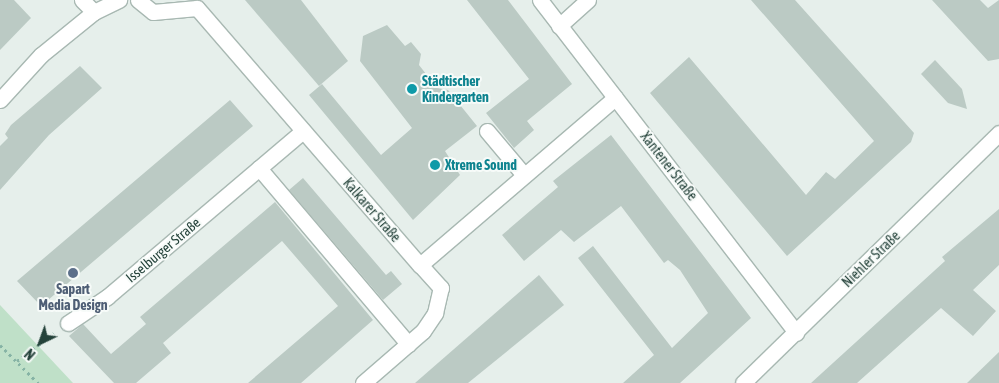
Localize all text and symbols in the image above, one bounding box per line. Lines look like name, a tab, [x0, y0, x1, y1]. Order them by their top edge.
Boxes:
place label: Städtischer Kindergarten	[422, 73, 489, 105]
marker: Städtischer Kindergarten	[406, 83, 418, 95]
street label: Xantener Straße	[637, 128, 701, 204]
place label: Xtreme Sound	[445, 157, 517, 173]
marker: Xtreme Sound	[429, 159, 441, 171]
street label: Kalkarer Straße	[340, 175, 404, 245]
street label: Isselburger Straße	[122, 214, 204, 286]
street label: Niehler Straße	[839, 227, 903, 291]
marker: Sapart Media Design	[67, 267, 79, 279]
place label: Sapart Media Design	[38, 281, 108, 314]
north arrow	[15, 318, 65, 368]
text: N	[22, 345, 38, 363]

